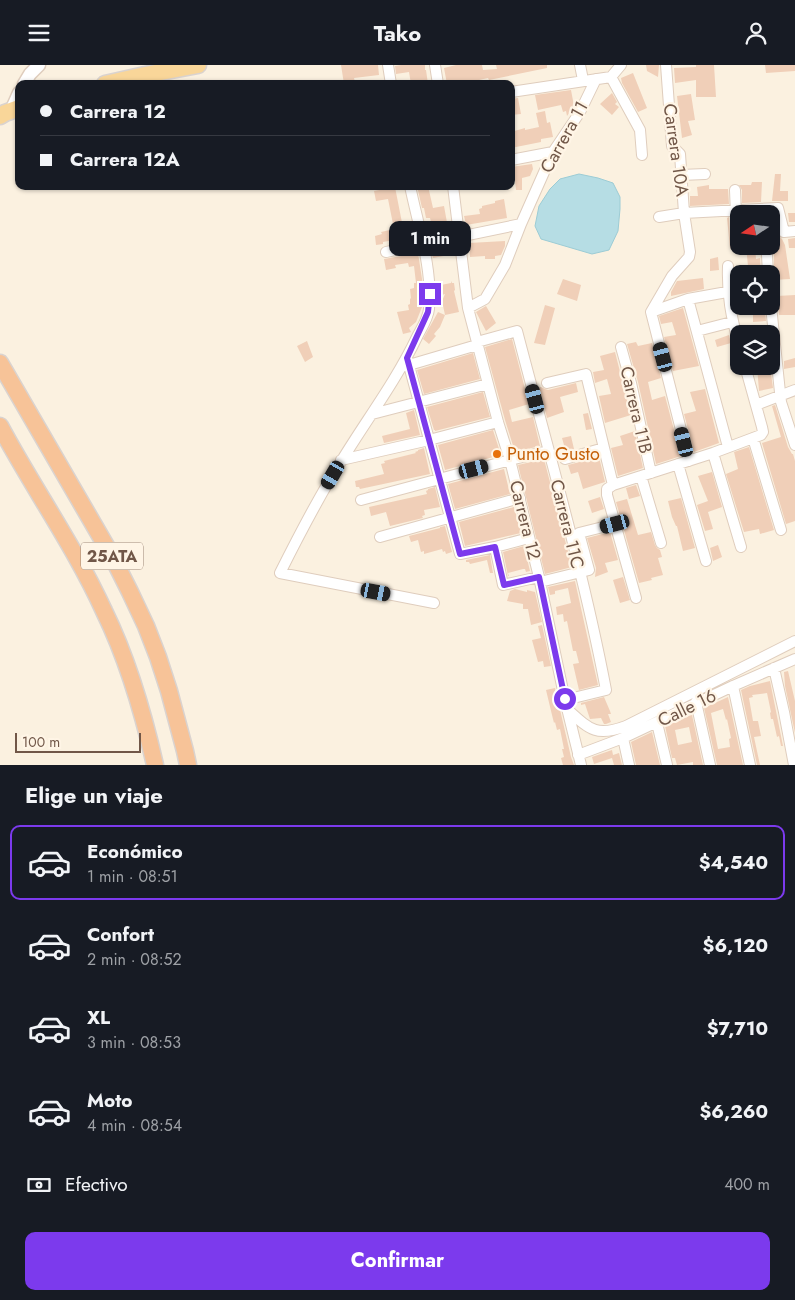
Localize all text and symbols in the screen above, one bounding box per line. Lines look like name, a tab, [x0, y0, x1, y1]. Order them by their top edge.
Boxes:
text: Tako	[374, 17, 421, 49]
icon: menu	[25, 19, 53, 47]
icon: person	[742, 19, 770, 47]
street label: Carrera 11	[534, 96, 594, 178]
text: Carrera 12	[70, 98, 166, 125]
street label: Carrera 10A	[657, 102, 695, 198]
text: Carrera 12A	[70, 146, 180, 173]
north arrow	[730, 205, 780, 255]
map controls	[730, 205, 780, 375]
callout: 1 min	[389, 221, 471, 257]
text: 1 min	[410, 227, 450, 250]
button: locate	[730, 265, 780, 315]
route end	[419, 283, 441, 305]
button: layers	[730, 325, 780, 375]
car	[651, 341, 674, 373]
street label: Carrera 11B	[613, 364, 659, 456]
car	[523, 383, 546, 415]
car	[673, 426, 694, 458]
place label: Punto Gusto	[507, 441, 600, 467]
marker: Punto Gusto	[491, 448, 503, 460]
car	[319, 458, 346, 492]
car	[457, 458, 490, 480]
street label: Carrera 11C	[543, 477, 591, 571]
street label: Carrera 12	[503, 478, 547, 562]
car	[598, 513, 631, 535]
road number: 25ATA	[81, 543, 143, 569]
car	[359, 582, 392, 602]
street label: Calle 16	[653, 683, 721, 733]
route start	[554, 688, 576, 710]
scale bar	[15, 730, 141, 753]
text: 100 m	[22, 732, 60, 752]
text: Elige un viaje	[25, 779, 163, 811]
text: Económico	[87, 838, 183, 865]
icon: car	[27, 840, 72, 885]
text: $4,540	[699, 849, 768, 876]
text: 1 min · 08:51	[87, 865, 178, 888]
text: Confort	[87, 921, 154, 948]
icon: car	[27, 923, 72, 968]
text: $6,120	[703, 932, 768, 959]
text: 2 min · 08:52	[87, 948, 182, 971]
text: XL	[87, 1004, 110, 1031]
icon: car	[27, 1006, 72, 1051]
text: $7,710	[707, 1015, 768, 1042]
text: 3 min · 08:53	[87, 1031, 181, 1054]
text: Moto	[87, 1087, 132, 1114]
icon: car	[27, 1089, 72, 1134]
text: $6,260	[700, 1098, 768, 1125]
text: 4 min · 08:54	[87, 1114, 182, 1137]
icon: cash	[25, 1171, 53, 1199]
text: Efectivo	[65, 1171, 128, 1198]
text: 400 m	[724, 1173, 770, 1196]
button: Confirmar	[25, 1232, 770, 1290]

